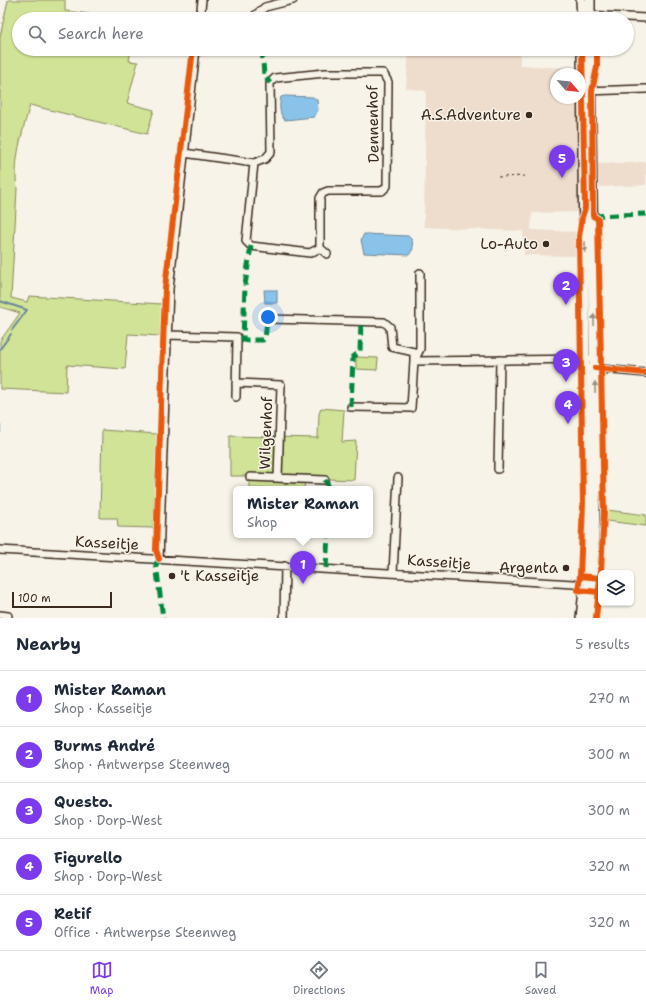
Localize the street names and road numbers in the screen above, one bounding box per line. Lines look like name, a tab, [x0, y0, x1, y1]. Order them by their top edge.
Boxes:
street label: Dennenhof	[362, 85, 384, 163]
street label: Wilgenhof	[255, 396, 277, 470]
street label: Kasseitje	[74, 531, 140, 555]
street label: Kasseitje	[406, 550, 472, 574]

